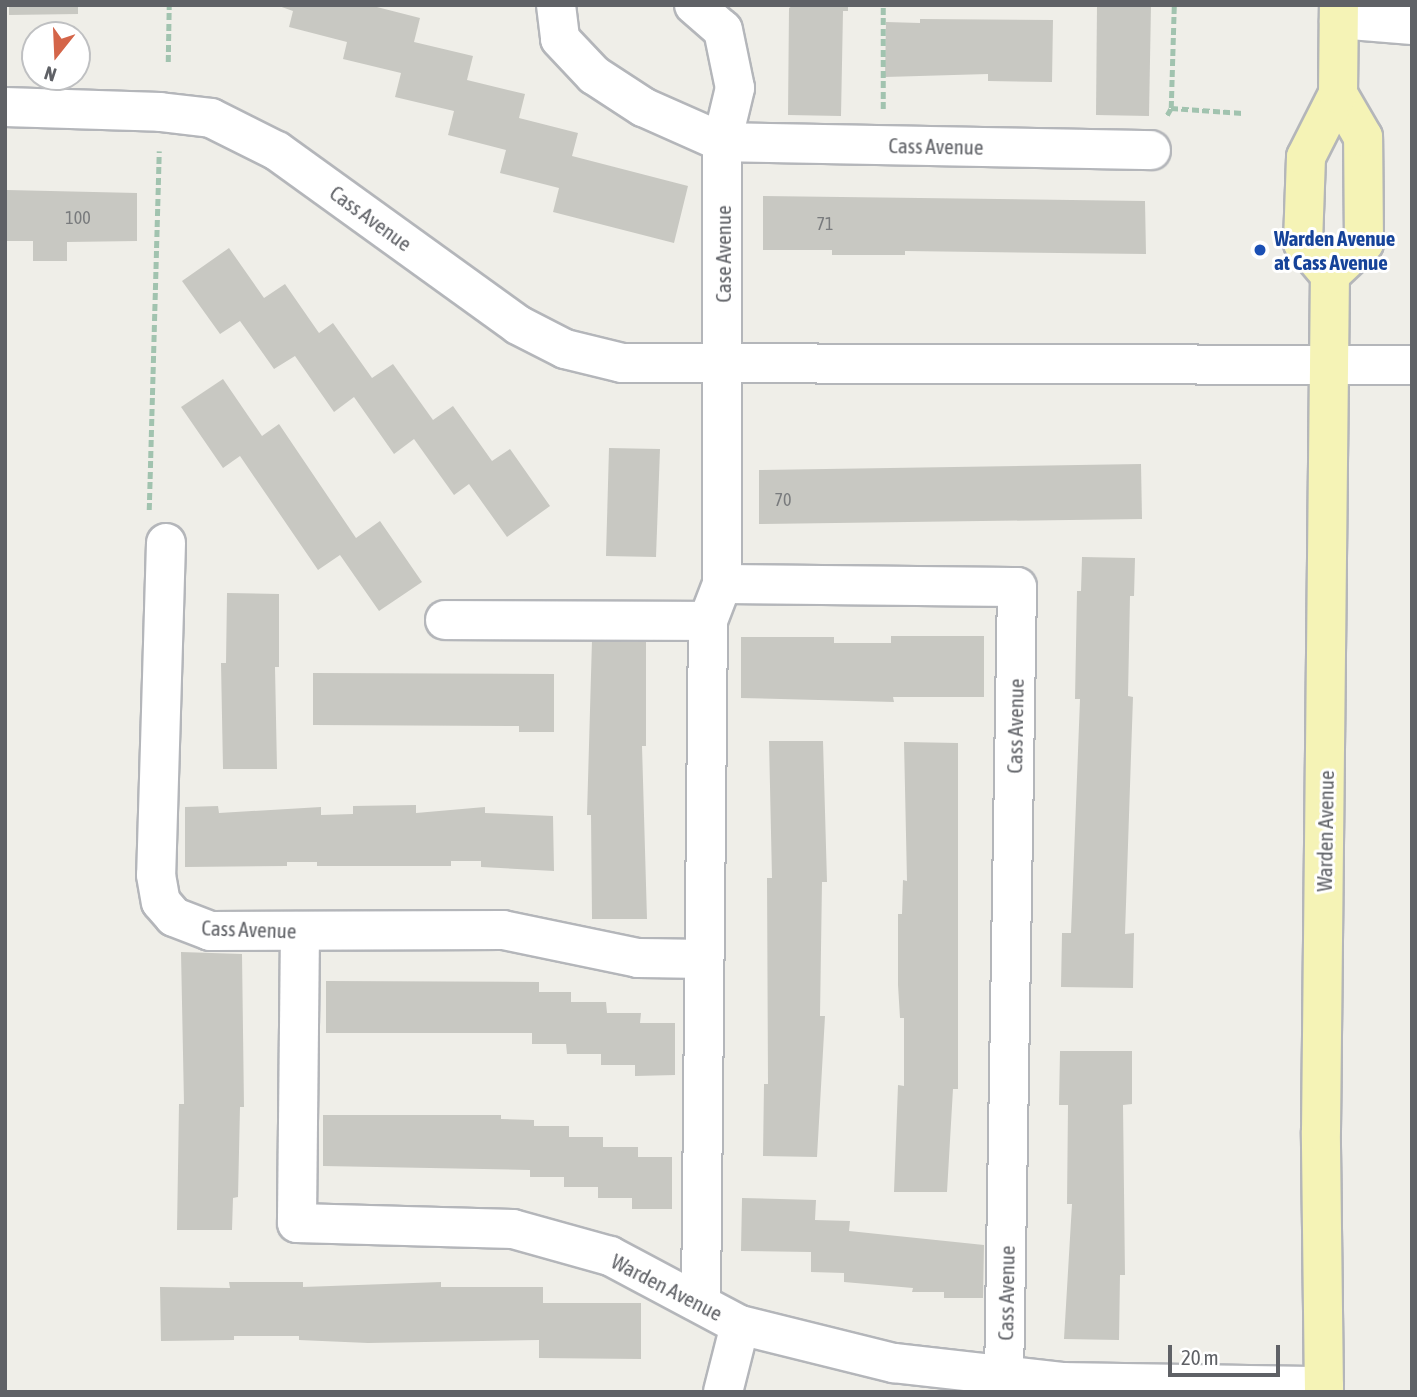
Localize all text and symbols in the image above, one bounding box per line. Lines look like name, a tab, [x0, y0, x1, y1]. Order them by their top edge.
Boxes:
north arrow	[21, 21, 91, 91]
text: N	[41, 62, 59, 86]
street label: Cass Avenue	[888, 133, 984, 159]
street label: Cass Avenue	[325, 180, 417, 256]
street label: Case Avenue	[710, 205, 736, 303]
house number: 100	[65, 207, 91, 229]
house number: 71	[817, 213, 833, 235]
place label: Warden Avenue at Cass Avenue	[1274, 225, 1395, 275]
marker: Warden Avenue at Cass Avenue	[1252, 242, 1268, 258]
house number: 70	[775, 489, 791, 511]
street label: Cass Avenue	[1002, 678, 1028, 774]
street label: Warden Avenue	[1311, 770, 1339, 892]
street label: Cass Avenue	[201, 915, 297, 943]
street label: Cass Avenue	[993, 1245, 1019, 1341]
street label: Warden Avenue	[607, 1248, 727, 1326]
scale bar	[1172, 1330, 1284, 1374]
text: 20 m	[1181, 1345, 1219, 1369]

